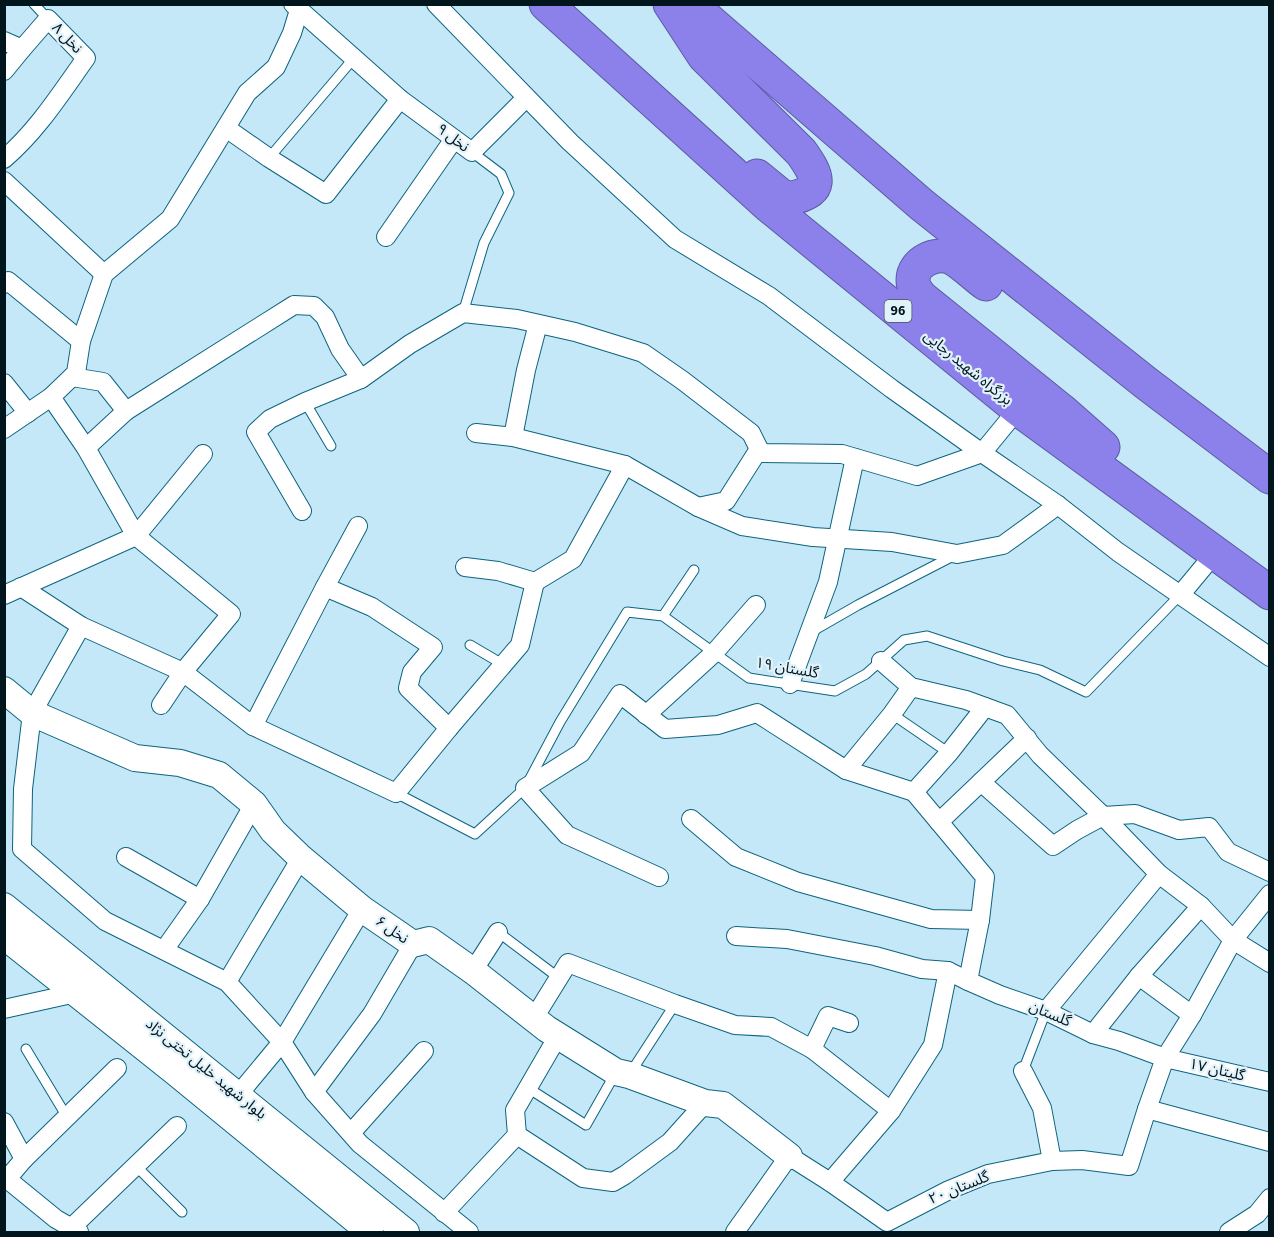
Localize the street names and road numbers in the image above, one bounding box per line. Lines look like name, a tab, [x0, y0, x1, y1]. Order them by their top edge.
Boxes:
street label: نخل ۸	[47, 18, 87, 58]
street label: نخل ۹	[432, 119, 474, 157]
road number: 96	[884, 300, 912, 322]
street label: بزرگراه شهید رجایی	[919, 326, 1017, 410]
street label: گلستان ۱۹	[754, 652, 821, 684]
street label: نخل ۶	[371, 911, 413, 949]
street label: گلستان	[1026, 996, 1075, 1033]
street label: بلوار شهید خلیل تختی نژاد	[141, 1013, 271, 1125]
street label: گلیتان ۱۷	[1187, 1053, 1248, 1087]
street label: گلستان ۲۰	[925, 1166, 993, 1210]

